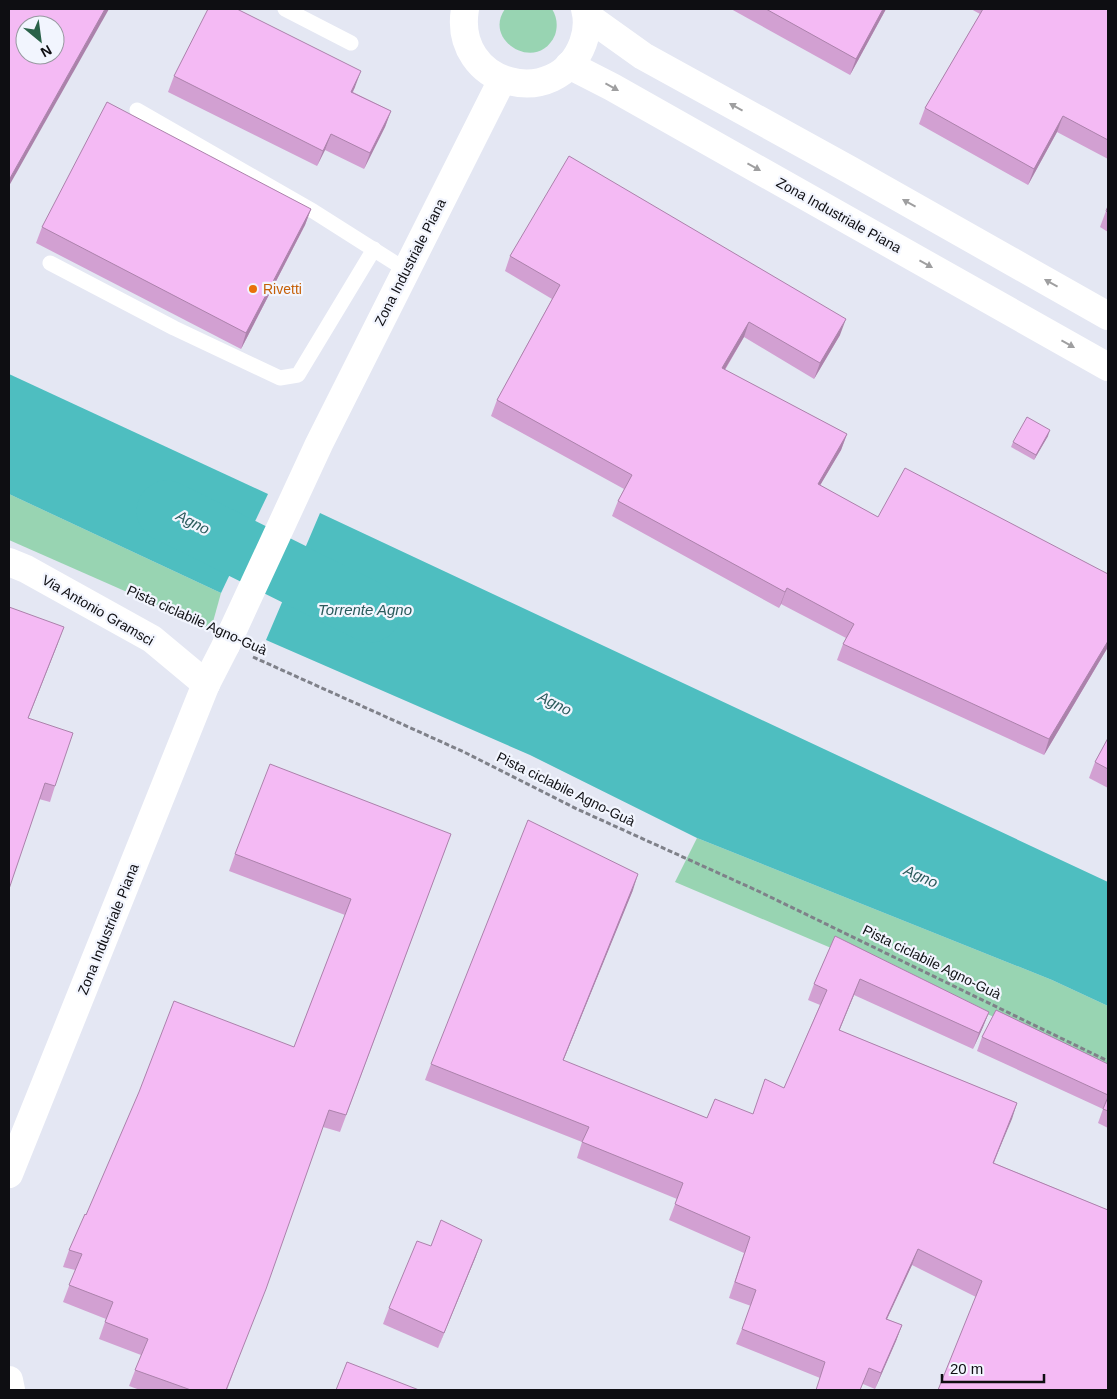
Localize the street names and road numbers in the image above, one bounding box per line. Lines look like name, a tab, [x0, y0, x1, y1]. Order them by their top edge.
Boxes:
street label: Zona Industriale Piana	[774, 174, 904, 256]
street label: Zona Industriale Piana	[371, 196, 449, 328]
street label: Via Antonio Gramsci	[39, 571, 157, 649]
street label: Pista ciclabile Agno-Guà	[124, 582, 270, 658]
street label: Pista ciclabile Agno-Guà	[494, 749, 638, 830]
street label: Zona Industriale Piana	[74, 861, 142, 997]
street label: Pista ciclabile Agno-Guà	[860, 922, 1004, 1003]

